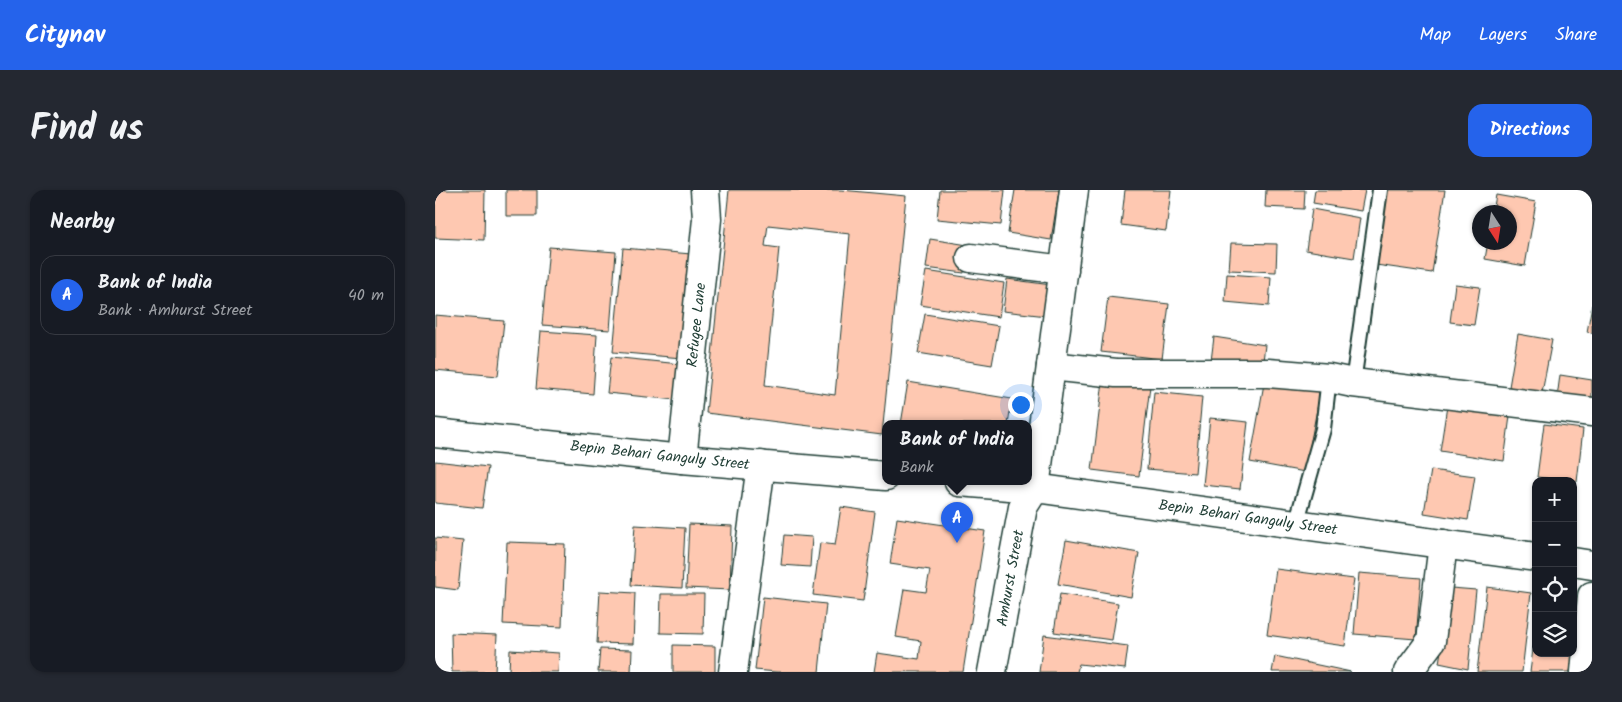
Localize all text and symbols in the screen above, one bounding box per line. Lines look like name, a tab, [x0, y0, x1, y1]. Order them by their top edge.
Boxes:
text: Citynav	[25, 16, 105, 55]
text: Map	[1420, 21, 1451, 50]
text: Layers	[1479, 21, 1527, 50]
text: Share	[1555, 21, 1597, 50]
text: Find us	[30, 102, 143, 158]
button: Directions	[1468, 104, 1592, 157]
north arrow	[1472, 205, 1517, 250]
text: Nearby	[50, 206, 115, 239]
text: Bank of India	[98, 268, 212, 298]
street label: Refugee Lane	[681, 281, 713, 369]
text: A	[62, 283, 72, 308]
text: 40 m	[348, 283, 384, 308]
text: Bank · Amhurst Street	[98, 298, 252, 323]
your location	[1008, 392, 1034, 418]
popup	[882, 420, 1032, 485]
text: Bank of India	[900, 425, 1014, 455]
street label: Bepin Behari Ganguly Street	[569, 435, 751, 477]
text: Bank	[900, 455, 934, 480]
map controls	[1532, 477, 1577, 657]
button: +	[1532, 477, 1577, 522]
street label: Bepin Behari Ganguly Street	[1157, 494, 1339, 542]
pin: A	[941, 502, 973, 543]
button: −	[1532, 522, 1577, 567]
street label: Amhurst Street	[991, 528, 1031, 628]
button: locate	[1532, 567, 1577, 612]
button: layers	[1532, 612, 1577, 657]

